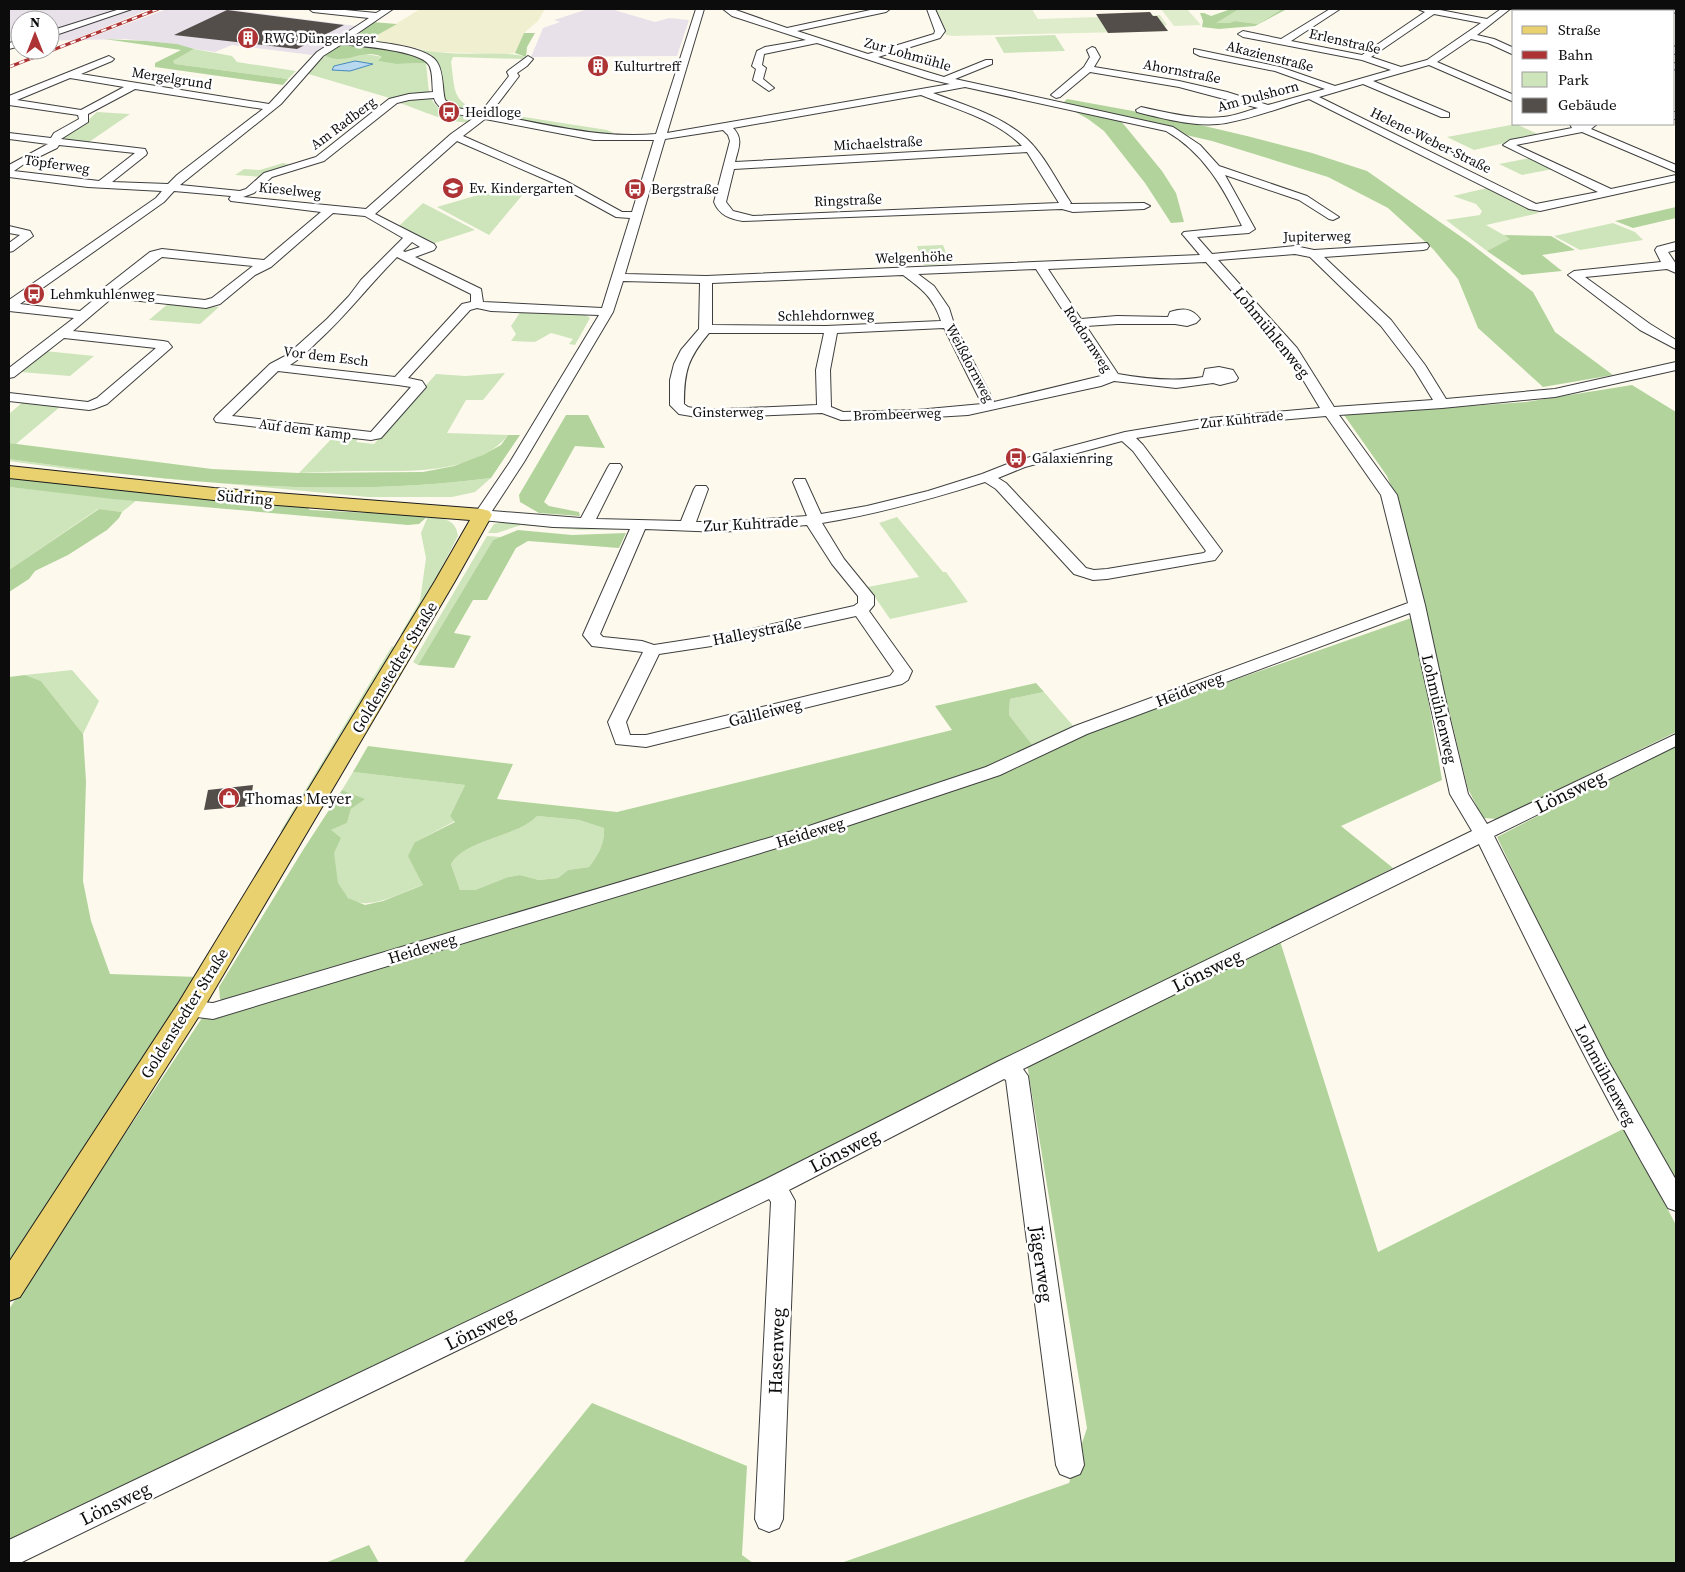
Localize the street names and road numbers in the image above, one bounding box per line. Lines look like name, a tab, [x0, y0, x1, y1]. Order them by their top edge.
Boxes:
street label: Erlenstraße	[1307, 23, 1383, 59]
street label: Zur Lohmühle	[862, 32, 954, 76]
street label: Akazienstraße	[1224, 36, 1316, 76]
street label: Ahornstraße	[1141, 54, 1223, 88]
street label: Mergelgrund	[130, 62, 214, 94]
street label: Am Dulshorn	[1215, 75, 1302, 117]
street label: Am Radberg	[306, 92, 380, 154]
street label: Helene-Weber-Straße	[1367, 102, 1495, 178]
street label: Michaelstraße	[833, 131, 923, 155]
street label: Töpferweg	[23, 150, 91, 178]
street label: Kieselweg	[258, 177, 322, 203]
street label: Ringstraße	[814, 189, 882, 211]
street label: Jupiterweg	[1282, 225, 1351, 247]
street label: Welgenhöhe	[875, 246, 953, 268]
street label: Lohmühlenweg	[1228, 282, 1316, 382]
street label: Rotdornweg	[1059, 302, 1117, 376]
street label: Schlehdornweg	[778, 304, 874, 326]
street label: Weißdornweg	[941, 320, 999, 406]
street label: Vor dem Esch	[282, 341, 370, 371]
street label: Ginsterweg	[693, 402, 763, 422]
street label: Brombeerweg	[853, 402, 941, 426]
street label: Zur Kuhtrade	[1200, 405, 1284, 433]
street label: Auf dem Kamp	[258, 413, 352, 445]
street label: Südring	[216, 484, 274, 510]
street label: Zur Kuhtrade	[703, 510, 799, 536]
street label: Goldenstedter Straße	[346, 597, 442, 737]
street label: Halleystraße	[710, 612, 804, 650]
street label: Lohmühlenweg	[1417, 652, 1463, 766]
street label: Heideweg	[1152, 666, 1226, 712]
street label: Galileiweg	[726, 692, 804, 732]
street label: Lönsweg	[1531, 763, 1610, 819]
street label: Heideweg	[773, 811, 847, 853]
street label: Heideweg	[385, 927, 459, 969]
street label: Lönsweg	[1168, 942, 1247, 998]
street label: Goldenstedter Straße	[135, 944, 233, 1082]
street label: Lohmühlenweg	[1570, 1021, 1642, 1129]
street label: Lönsweg	[805, 1121, 884, 1179]
street label: Jägerweg	[1024, 1223, 1060, 1304]
street label: Lönsweg	[441, 1300, 520, 1356]
street label: Hasenweg	[761, 1307, 791, 1395]
street label: Lönsweg	[76, 1475, 155, 1531]

